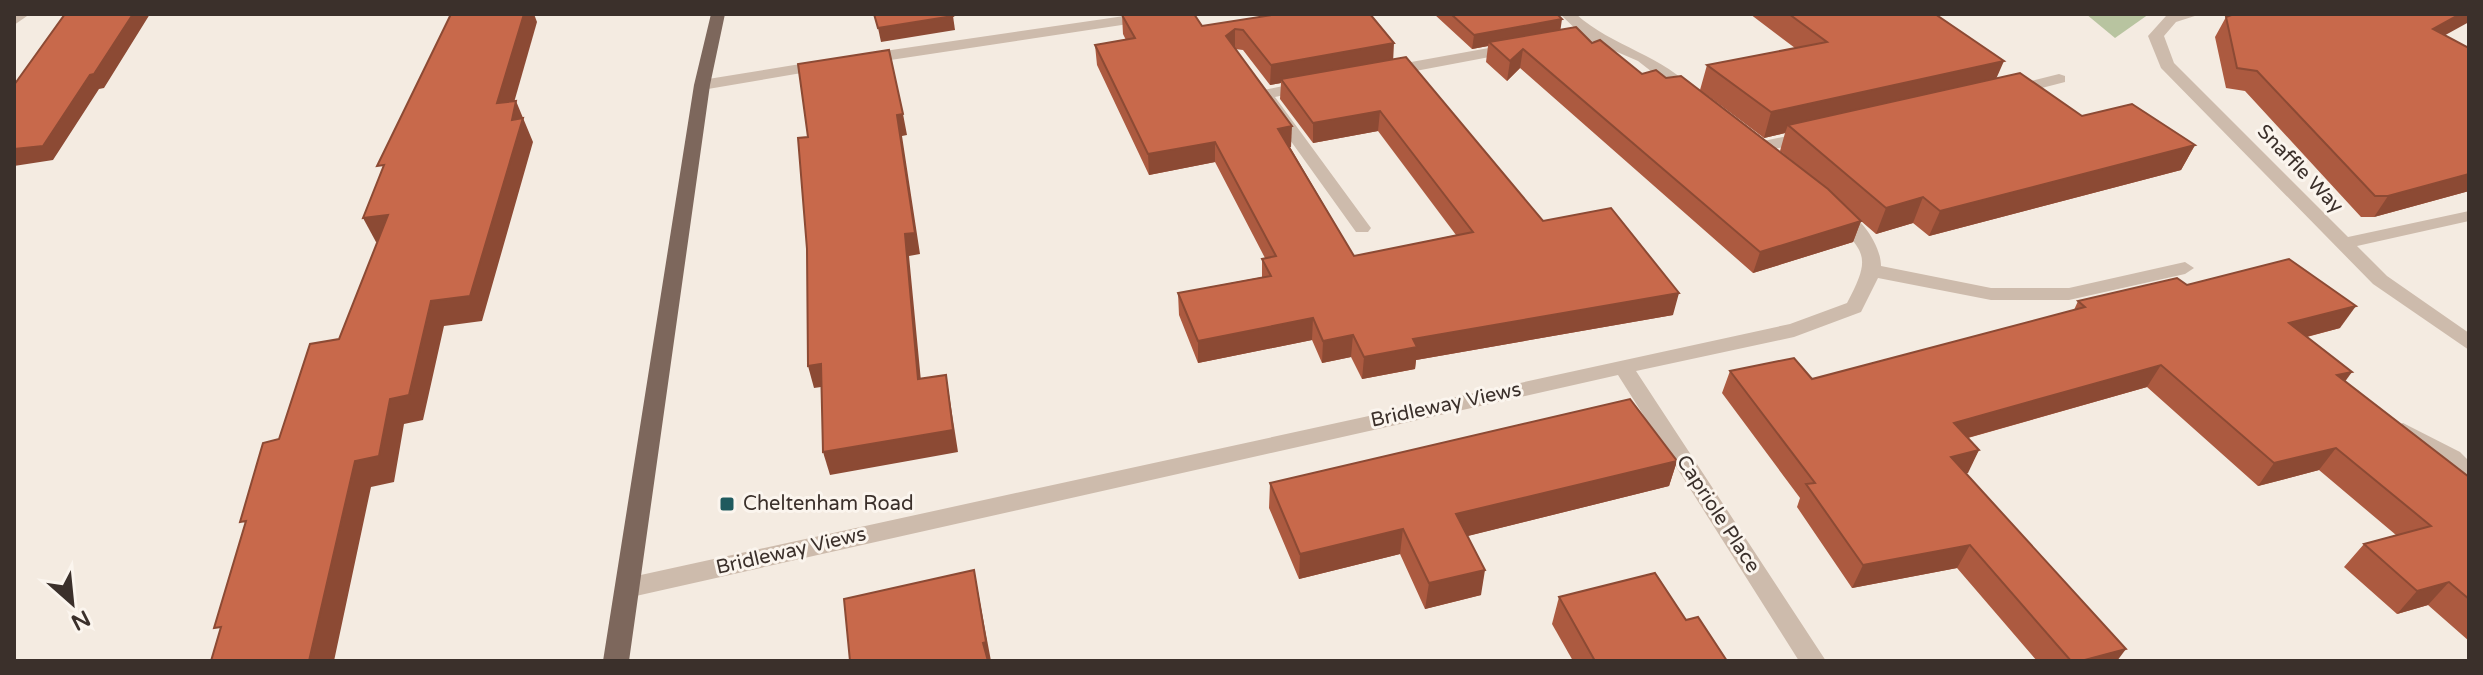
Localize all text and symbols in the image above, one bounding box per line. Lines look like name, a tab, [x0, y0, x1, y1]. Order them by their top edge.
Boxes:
street label: Snaffle Way	[2252, 120, 2348, 218]
street label: Bridleway Views	[1369, 377, 1523, 433]
street label: Capriole Place	[1671, 451, 1765, 577]
place label: Cheltenham Road	[743, 492, 914, 516]
marker: Cheltenham Road	[718, 495, 736, 513]
street label: Bridleway Views	[714, 522, 868, 580]
north arrow	[32, 563, 112, 643]
text: N	[67, 604, 94, 636]

